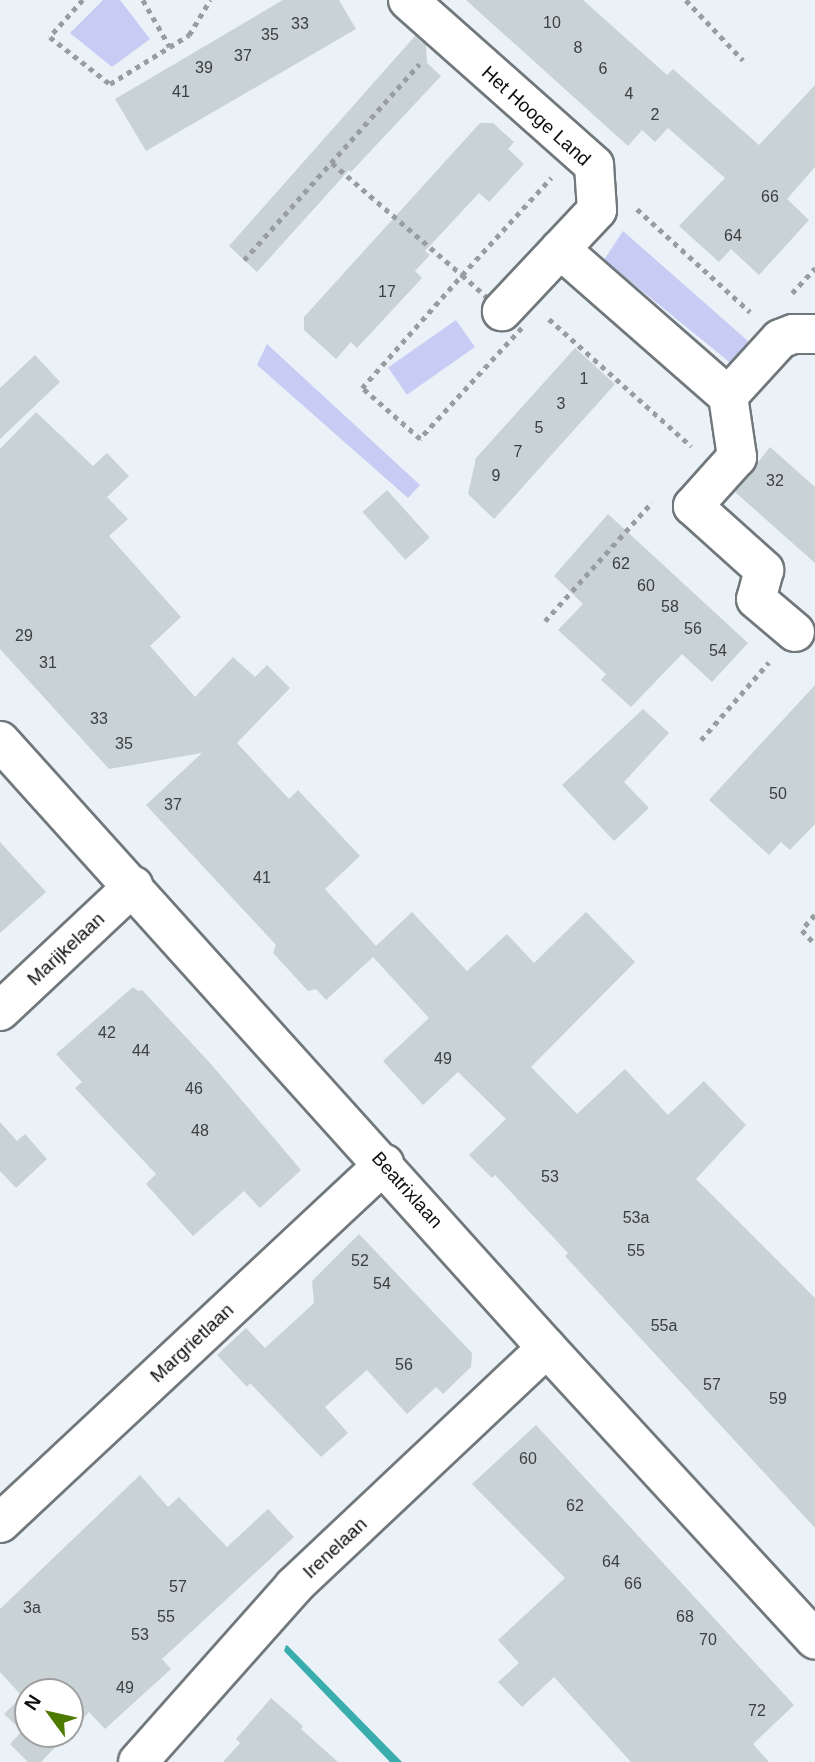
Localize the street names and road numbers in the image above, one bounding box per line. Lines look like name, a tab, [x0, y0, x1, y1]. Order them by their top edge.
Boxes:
street label: Het Hooge Land	[477, 61, 595, 171]
street label: Marijkelaan	[23, 908, 109, 990]
street label: Beatrixlaan	[367, 1147, 447, 1233]
street label: Margrietlaan	[146, 1299, 238, 1387]
street label: Irenelaan	[298, 1513, 372, 1583]

